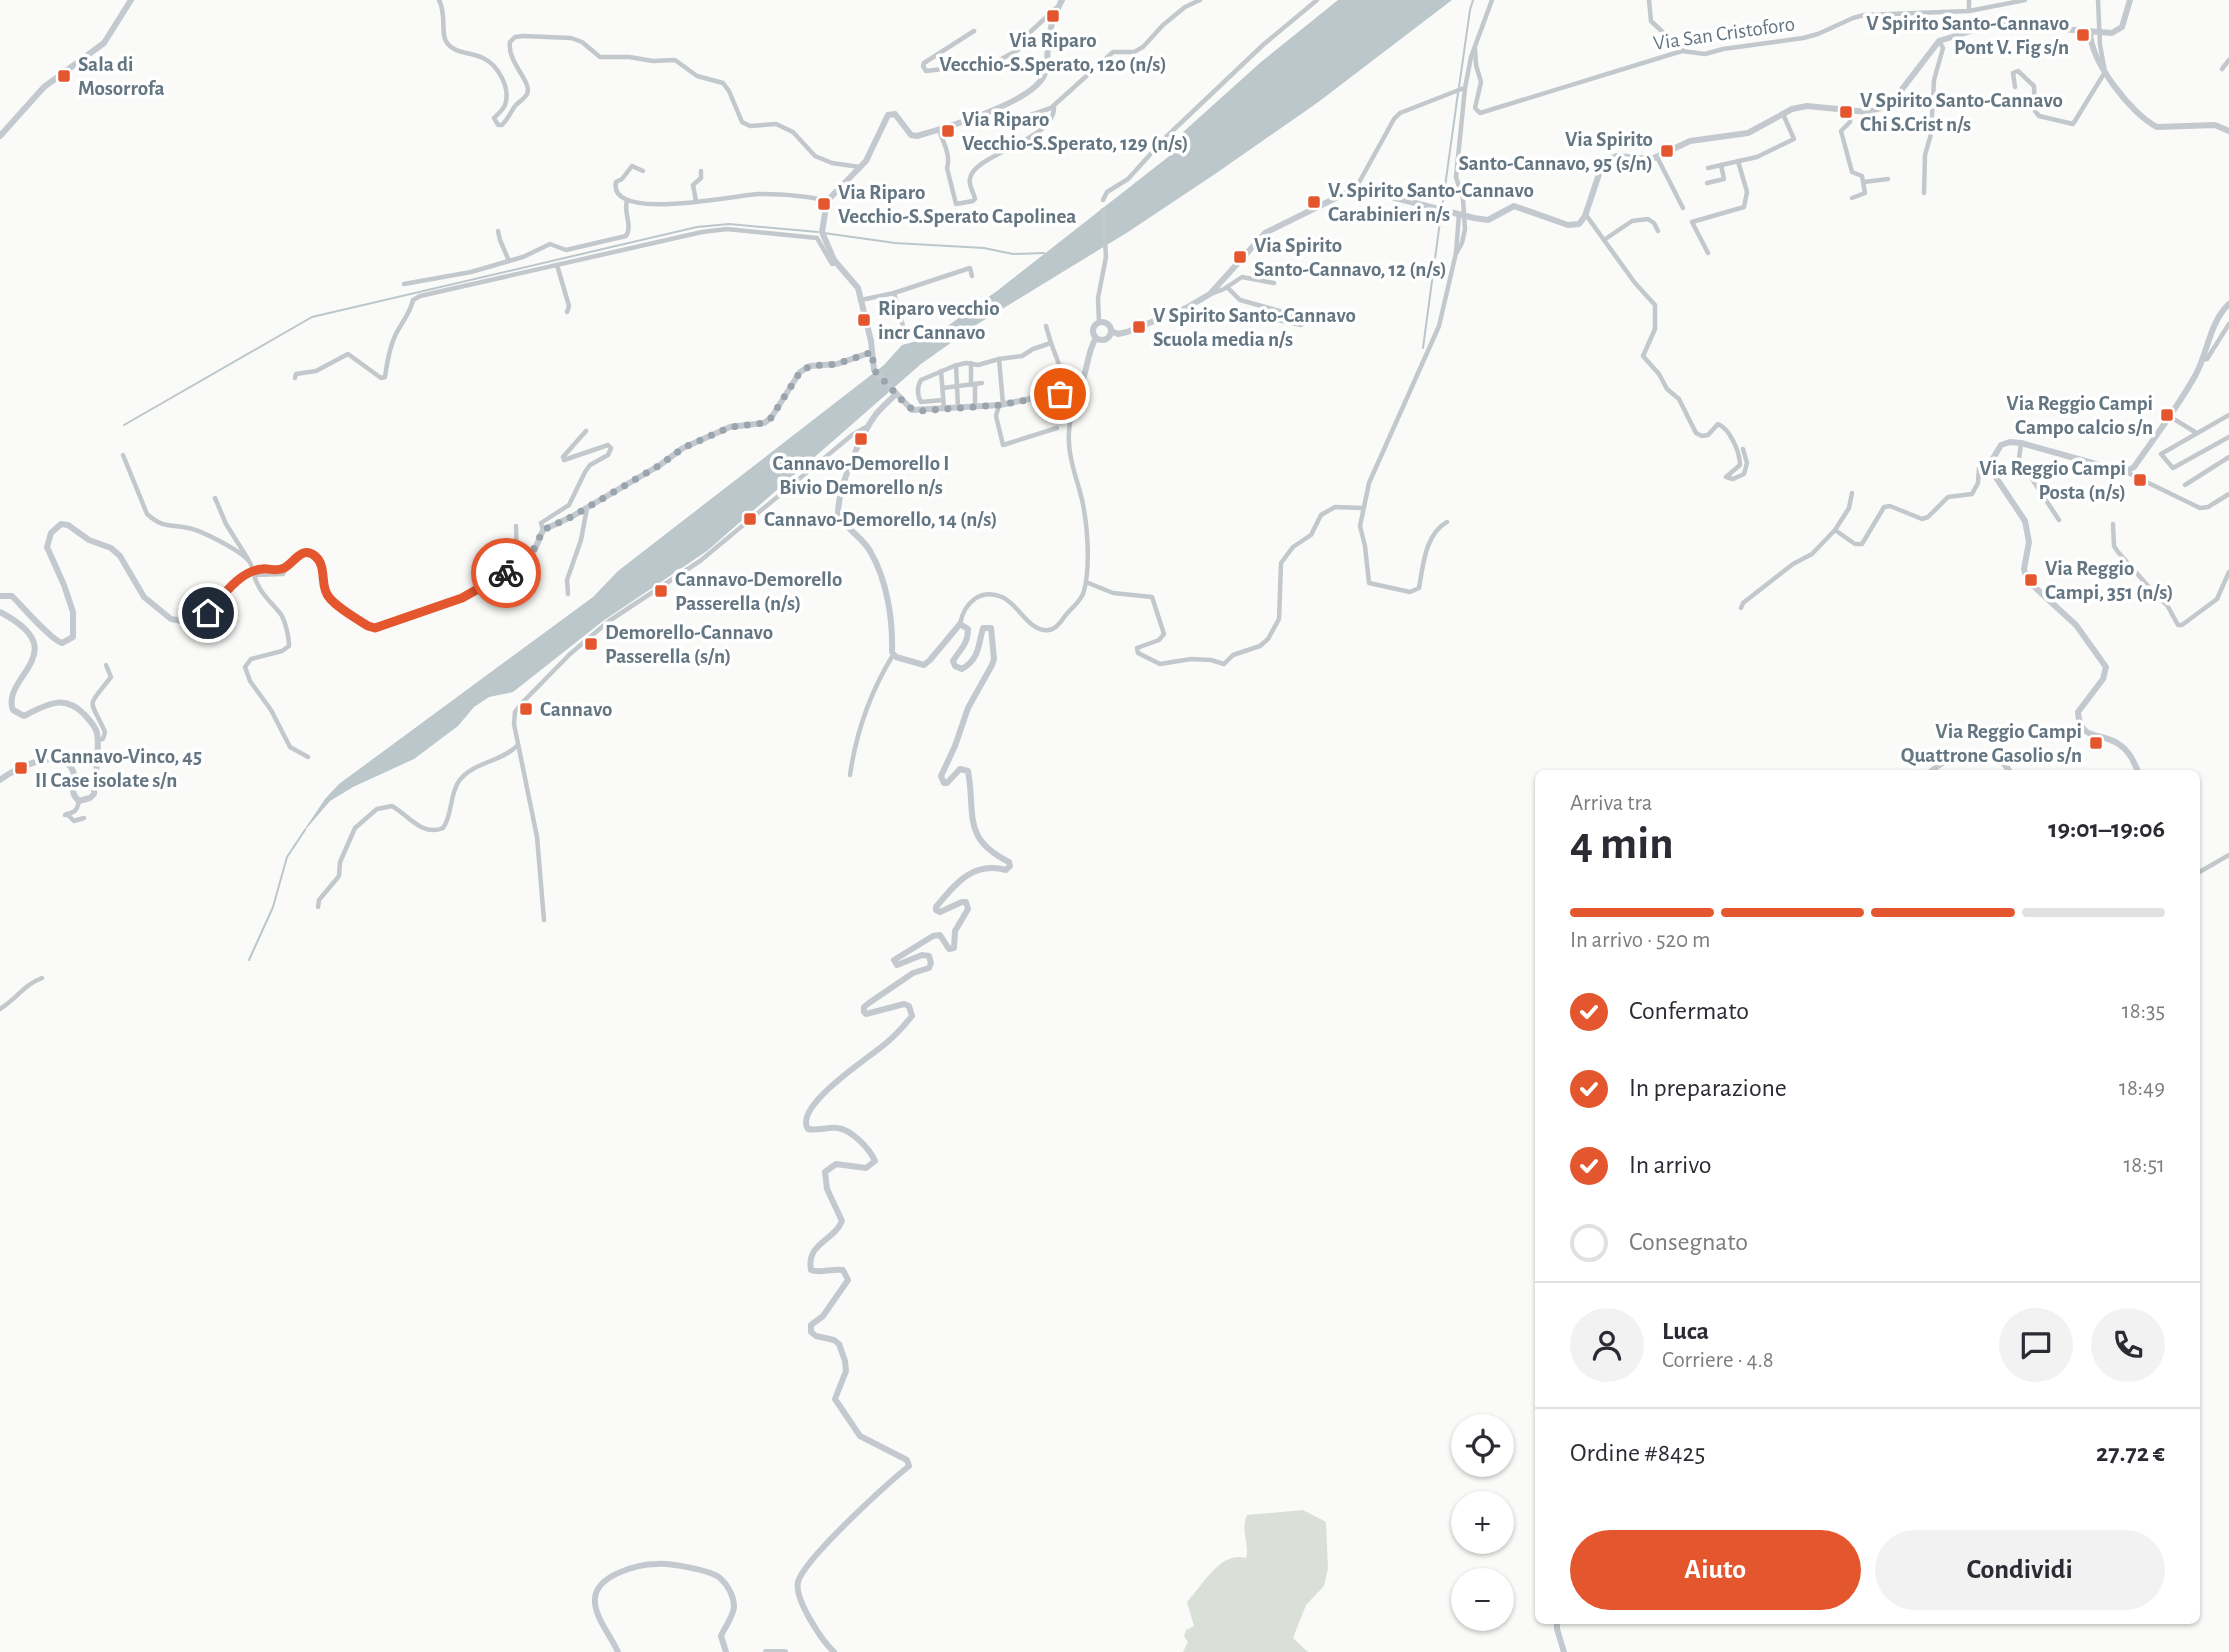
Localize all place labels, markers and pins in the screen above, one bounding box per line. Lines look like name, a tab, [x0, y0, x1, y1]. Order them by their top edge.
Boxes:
marker: Via Riparo Vecchio-S.Sperato, 120 (n/s)	[1045, 8, 1061, 24]
place label: V Spirito Santo-Cannavo Pont V. Fig s/n	[1866, 13, 2069, 58]
marker: V Spirito Santo-Cannavo Pont V. Fig s/n	[2075, 27, 2091, 43]
place label: Via Riparo Vecchio-S.Sperato, 120 (n/s)	[939, 30, 1167, 75]
place label: Sala di Mosorrofa	[78, 54, 165, 99]
marker: Sala di Mosorrofa	[56, 68, 72, 84]
place label: V Spirito Santo-Cannavo Chi S.Crist n/s	[1860, 90, 2063, 135]
marker: V Spirito Santo-Cannavo Chi S.Crist n/s	[1838, 104, 1854, 120]
place label: Via Riparo Vecchio-S.Sperato, 129 (n/s)	[962, 109, 1189, 154]
marker: Via Riparo Vecchio-S.Sperato, 129 (n/s)	[940, 123, 956, 139]
place label: Via Spirito Santo-Cannavo, 95 (s/n)	[1458, 129, 1653, 174]
marker: Via Spirito Santo-Cannavo, 95 (s/n)	[1659, 143, 1675, 159]
place label: V. Spirito Santo-Cannavo Carabinieri n/s	[1328, 180, 1534, 225]
place label: Via Riparo Vecchio-S.Sperato Capolinea	[838, 182, 1076, 227]
marker: V. Spirito Santo-Cannavo Carabinieri n/s	[1306, 194, 1322, 210]
marker: Via Riparo Vecchio-S.Sperato Capolinea	[816, 196, 832, 212]
place label: Via Spirito Santo-Cannavo, 12 (n/s)	[1254, 235, 1447, 280]
marker: Via Spirito Santo-Cannavo, 12 (n/s)	[1232, 249, 1248, 265]
place label: Riparo vecchio incr Cannavo	[878, 298, 1000, 343]
place label: V Spirito Santo-Cannavo Scuola media n/s	[1153, 305, 1356, 350]
marker: Riparo vecchio incr Cannavo	[856, 312, 872, 328]
marker: V Spirito Santo-Cannavo Scuola media n/s	[1131, 319, 1147, 335]
pin	[1030, 364, 1090, 424]
place label: Via Reggio Campi Campo calcio s/n	[2006, 393, 2153, 438]
marker: Via Reggio Campi Campo calcio s/n	[2159, 407, 2175, 423]
marker: Cannavo-Demorello I Bivio Demorello n/s	[853, 431, 869, 447]
place label: Cannavo-Demorello I Bivio Demorello n/s	[773, 453, 949, 498]
place label: Via Reggio Campi Posta (n/s)	[1979, 458, 2126, 503]
marker: Via Reggio Campi Posta (n/s)	[2132, 472, 2148, 488]
place label: Cannavo-Demorello, 14 (n/s)	[764, 509, 998, 530]
marker: Cannavo-Demorello, 14 (n/s)	[742, 511, 758, 527]
place label: Via Reggio Campi, 351 (n/s)	[2045, 558, 2174, 603]
place label: Cannavo-Demorello Passerella (n/s)	[675, 569, 842, 614]
marker: Via Reggio Campi, 351 (n/s)	[2023, 572, 2039, 588]
pin	[178, 583, 238, 643]
marker: Cannavo-Demorello Passerella (n/s)	[653, 583, 669, 599]
place label: Demorello-Cannavo Passerella (s/n)	[605, 622, 773, 667]
marker: Demorello-Cannavo Passerella (s/n)	[583, 636, 599, 652]
place label: Cannavo	[540, 699, 612, 720]
marker: Cannavo	[518, 701, 534, 717]
place label: Via Reggio Campi Quattrone Gasolio s/n	[1901, 721, 2082, 767]
marker: Via Reggio Campi Quattrone Gasolio s/n	[2088, 735, 2104, 751]
place label: V Cannavo-Vinco, 45 II Case isolate s/n	[35, 746, 202, 791]
marker: V Cannavo-Vinco, 45 II Case isolate s/n	[13, 760, 29, 776]

